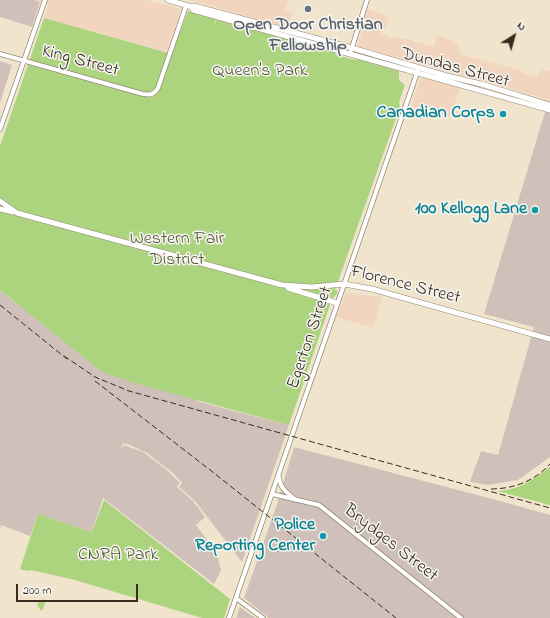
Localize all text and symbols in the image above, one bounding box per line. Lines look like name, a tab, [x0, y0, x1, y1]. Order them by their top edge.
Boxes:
marker: Open Door Christian Fellowship	[303, 4, 313, 14]
place label: Open Door Christian Fellowship	[233, 15, 383, 58]
north arrow	[494, 16, 534, 56]
text: N	[513, 18, 529, 35]
street label: King Street	[39, 41, 121, 83]
street label: Dundas Street	[399, 44, 511, 94]
park label: Queen's Park	[213, 61, 307, 83]
place label: Canadian Corps	[377, 103, 495, 125]
marker: Canadian Corps	[498, 109, 508, 119]
place label: 100 Kellogg Lane	[415, 199, 527, 221]
marker: 100 Kellogg Lane	[530, 205, 540, 215]
park label: Western Fair District	[130, 229, 224, 272]
street label: Florence Street	[348, 262, 462, 310]
street label: Egerton Street	[283, 284, 339, 392]
street label: Brydges Street	[339, 501, 441, 587]
place label: Police Reporting Center	[195, 515, 315, 558]
marker: Police Reporting Center	[318, 531, 328, 541]
park label: CNRA Park	[78, 545, 158, 567]
scale bar	[18, 576, 140, 602]
text: 200 m	[23, 582, 52, 600]

